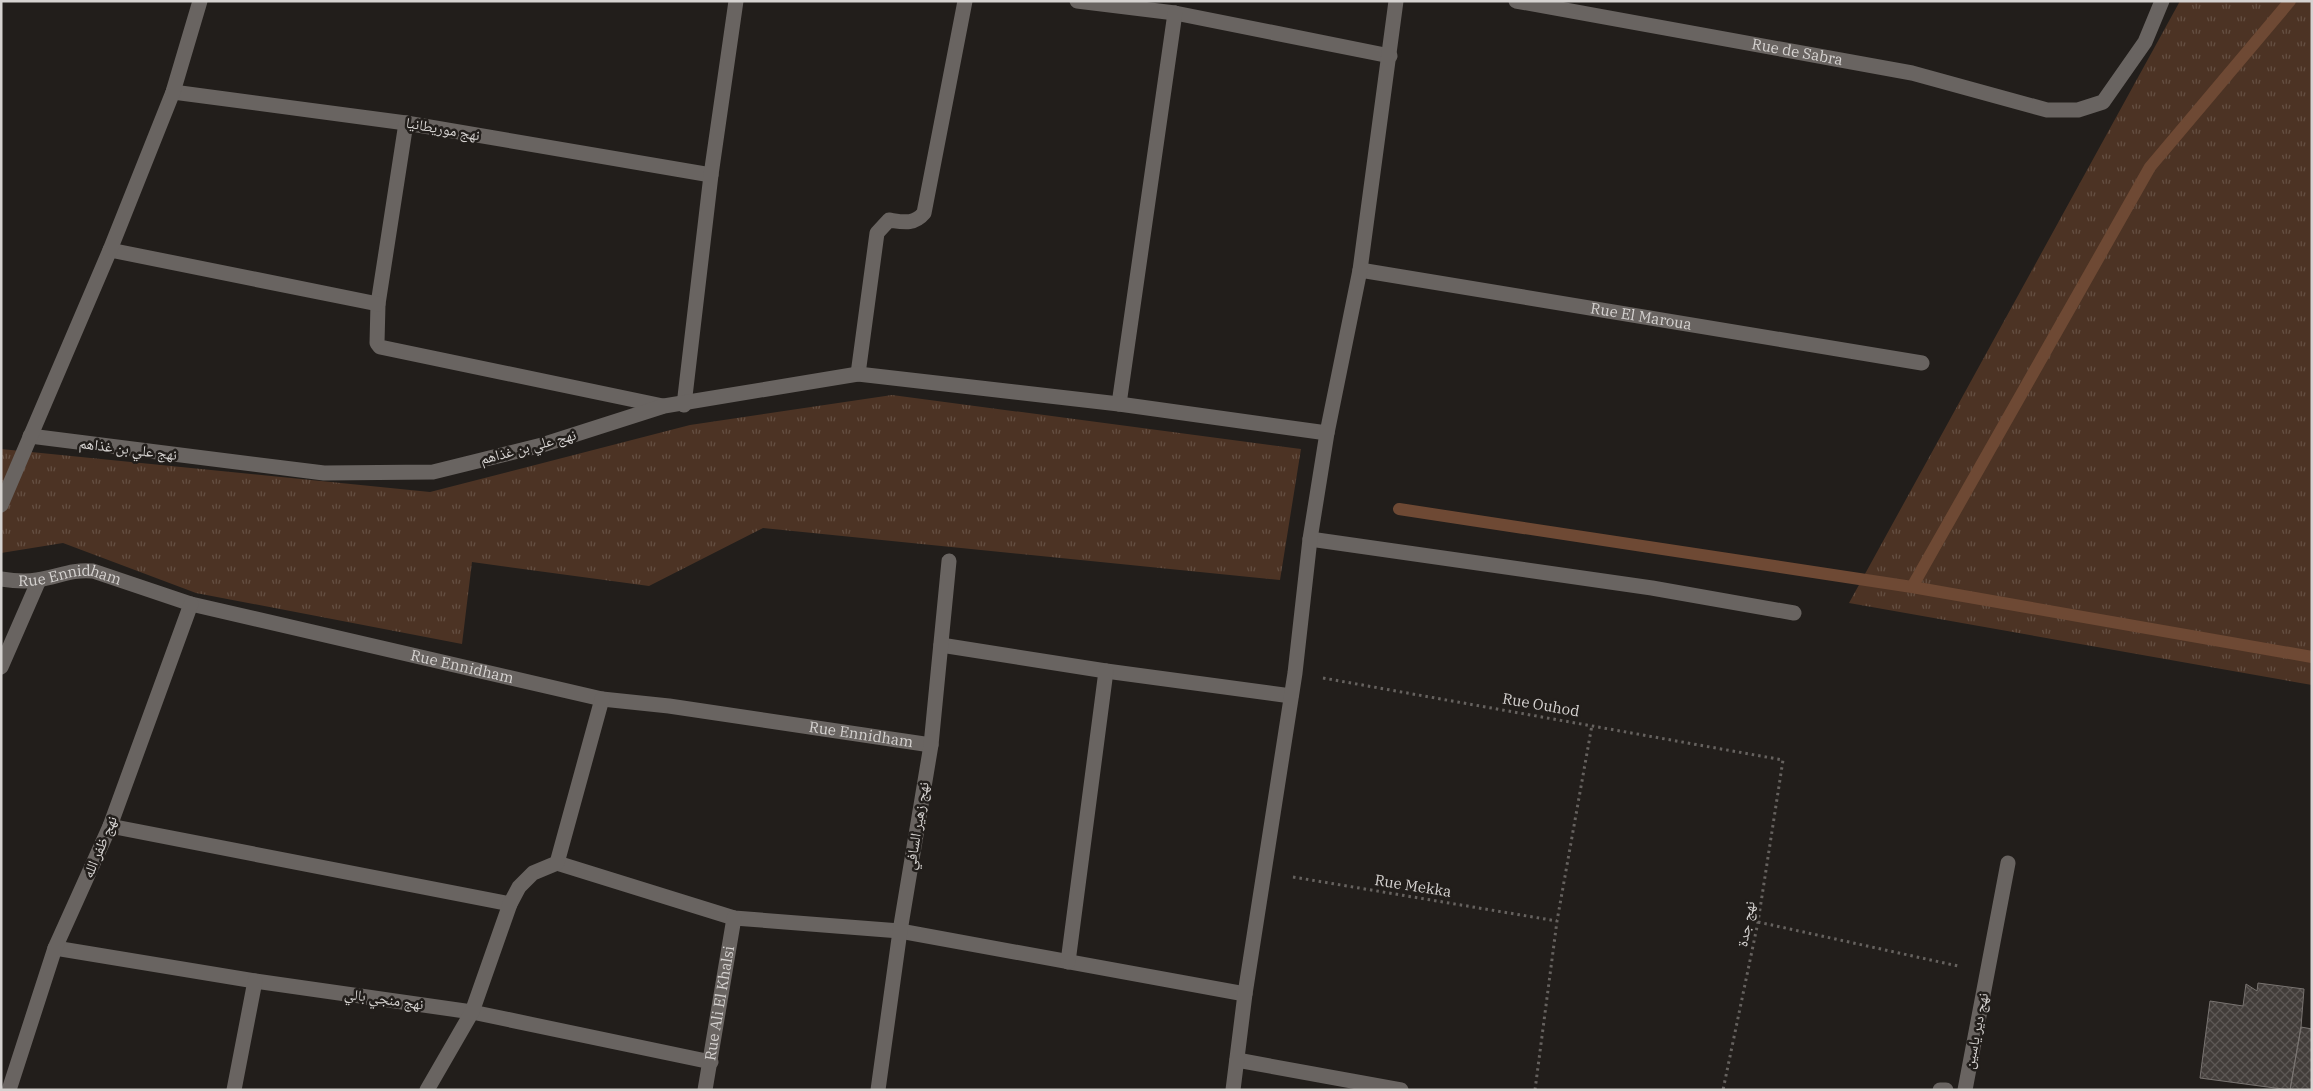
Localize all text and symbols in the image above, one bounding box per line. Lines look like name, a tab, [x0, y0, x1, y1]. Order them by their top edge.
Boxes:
street label: Rue de Sabra	[1750, 34, 1845, 69]
street label: نهج موريطانيا	[405, 113, 481, 145]
street label: Rue El Maroua	[1589, 298, 1693, 334]
street label: نهج علي بن غذاهم	[478, 425, 579, 471]
street label: نهج علي بن غذاهم	[78, 433, 178, 467]
street label: Rue Ennidham	[18, 561, 124, 590]
street label: Rue Ennidham	[409, 645, 516, 687]
street label: Rue Ouhod	[1501, 688, 1581, 721]
street label: Rue Ennidham	[808, 717, 915, 751]
street label: نهج زهير السافي	[900, 781, 936, 872]
street label: نهج ظفر الله	[78, 813, 122, 881]
street label: Rue Mekka	[1373, 870, 1453, 901]
street label: نهج جدة	[1732, 900, 1760, 948]
street label: Rue Ali El Khalsi	[700, 944, 738, 1062]
street label: نهج منجي بالي	[343, 984, 425, 1016]
street label: نهج دير ياسين	[1959, 991, 1993, 1071]

